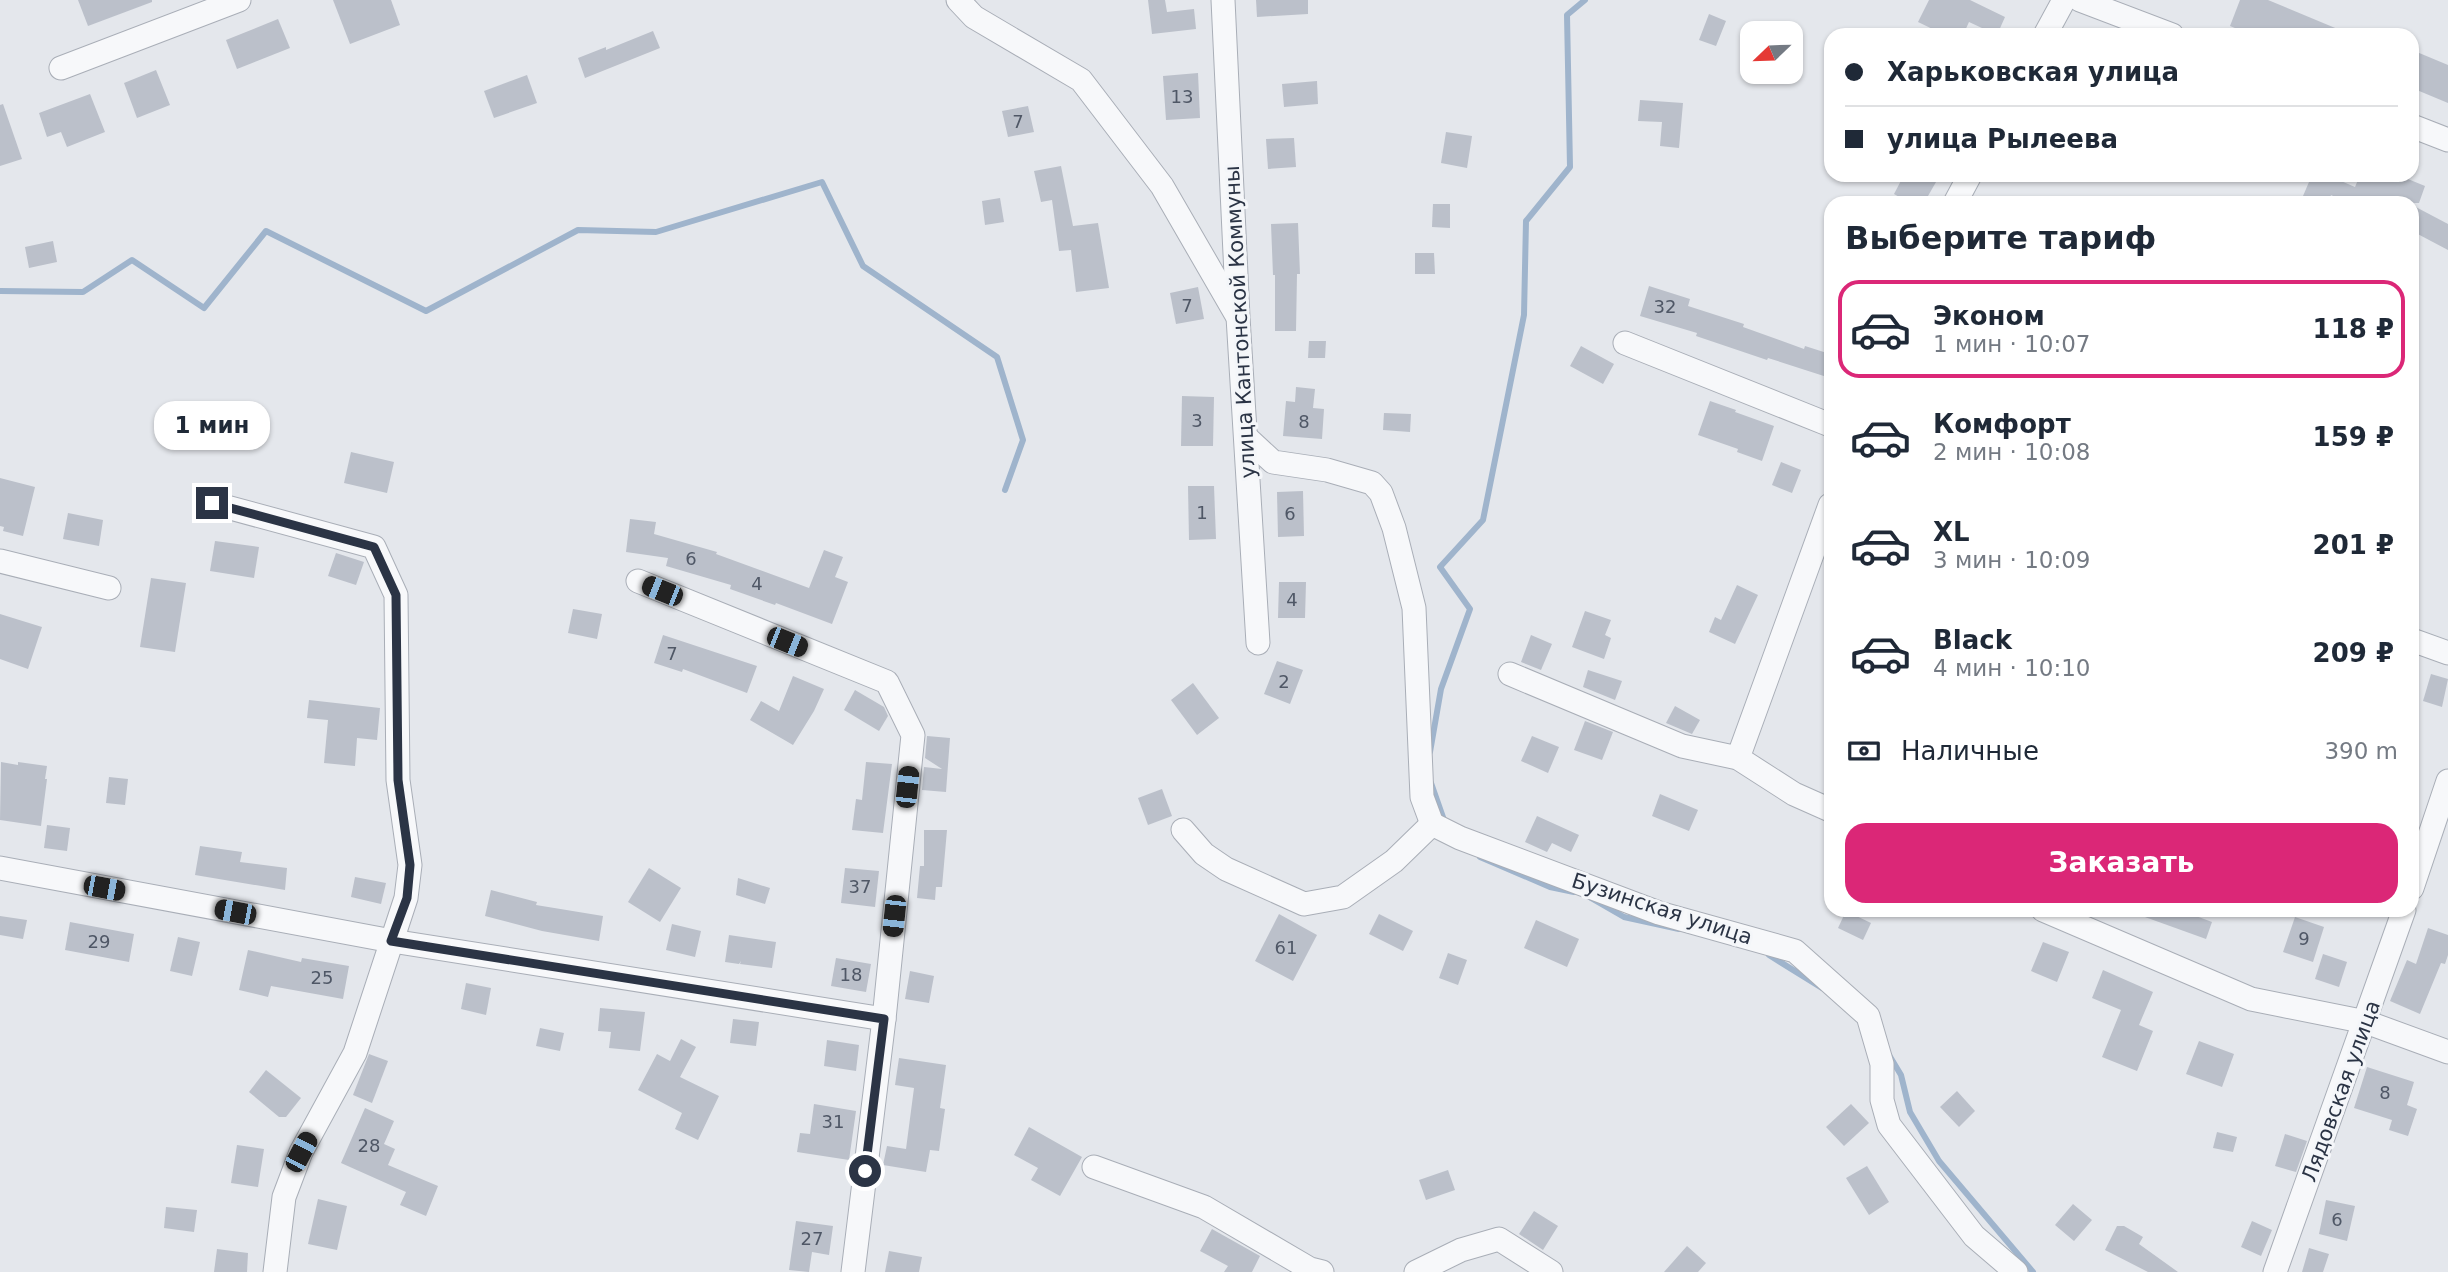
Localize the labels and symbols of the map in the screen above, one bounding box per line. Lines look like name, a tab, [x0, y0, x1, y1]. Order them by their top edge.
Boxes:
north arrow	[1740, 21, 1802, 84]
house number: 13	[1171, 86, 1193, 107]
house number: 7	[1012, 111, 1024, 132]
street label: улица Кантонской Коммуны	[1220, 165, 1260, 479]
house number: 7	[1181, 295, 1193, 316]
house number: 32	[1654, 296, 1676, 317]
callout: 1 мин	[154, 402, 270, 450]
house number: 3	[1191, 410, 1203, 431]
house number: 8	[1298, 411, 1310, 432]
route end	[196, 487, 228, 519]
house number: 1	[1196, 502, 1208, 523]
house number: 6	[1284, 503, 1296, 524]
house number: 6	[685, 548, 697, 569]
car	[639, 573, 686, 609]
house number: 4	[751, 573, 763, 594]
house number: 4	[1286, 589, 1298, 610]
car	[764, 624, 811, 660]
house number: 7	[666, 643, 678, 664]
house number: 2	[1278, 671, 1290, 692]
car	[895, 765, 920, 809]
street label: Бузинская улица	[1569, 868, 1755, 950]
car	[82, 874, 127, 902]
house number: 37	[849, 876, 871, 897]
car	[882, 894, 907, 938]
car	[213, 898, 258, 926]
house number: 9	[2298, 928, 2310, 949]
house number: 29	[88, 931, 110, 952]
house number: 61	[1275, 937, 1297, 958]
house number: 18	[840, 964, 862, 985]
house number: 25	[311, 967, 333, 988]
street label: Лядовская улица	[2297, 997, 2385, 1185]
house number: 8	[2379, 1082, 2391, 1103]
house number: 31	[822, 1111, 844, 1132]
car	[282, 1129, 321, 1175]
house number: 28	[358, 1135, 380, 1156]
route start	[849, 1155, 881, 1187]
house number: 6	[2331, 1209, 2343, 1230]
house number: 27	[801, 1228, 823, 1249]

